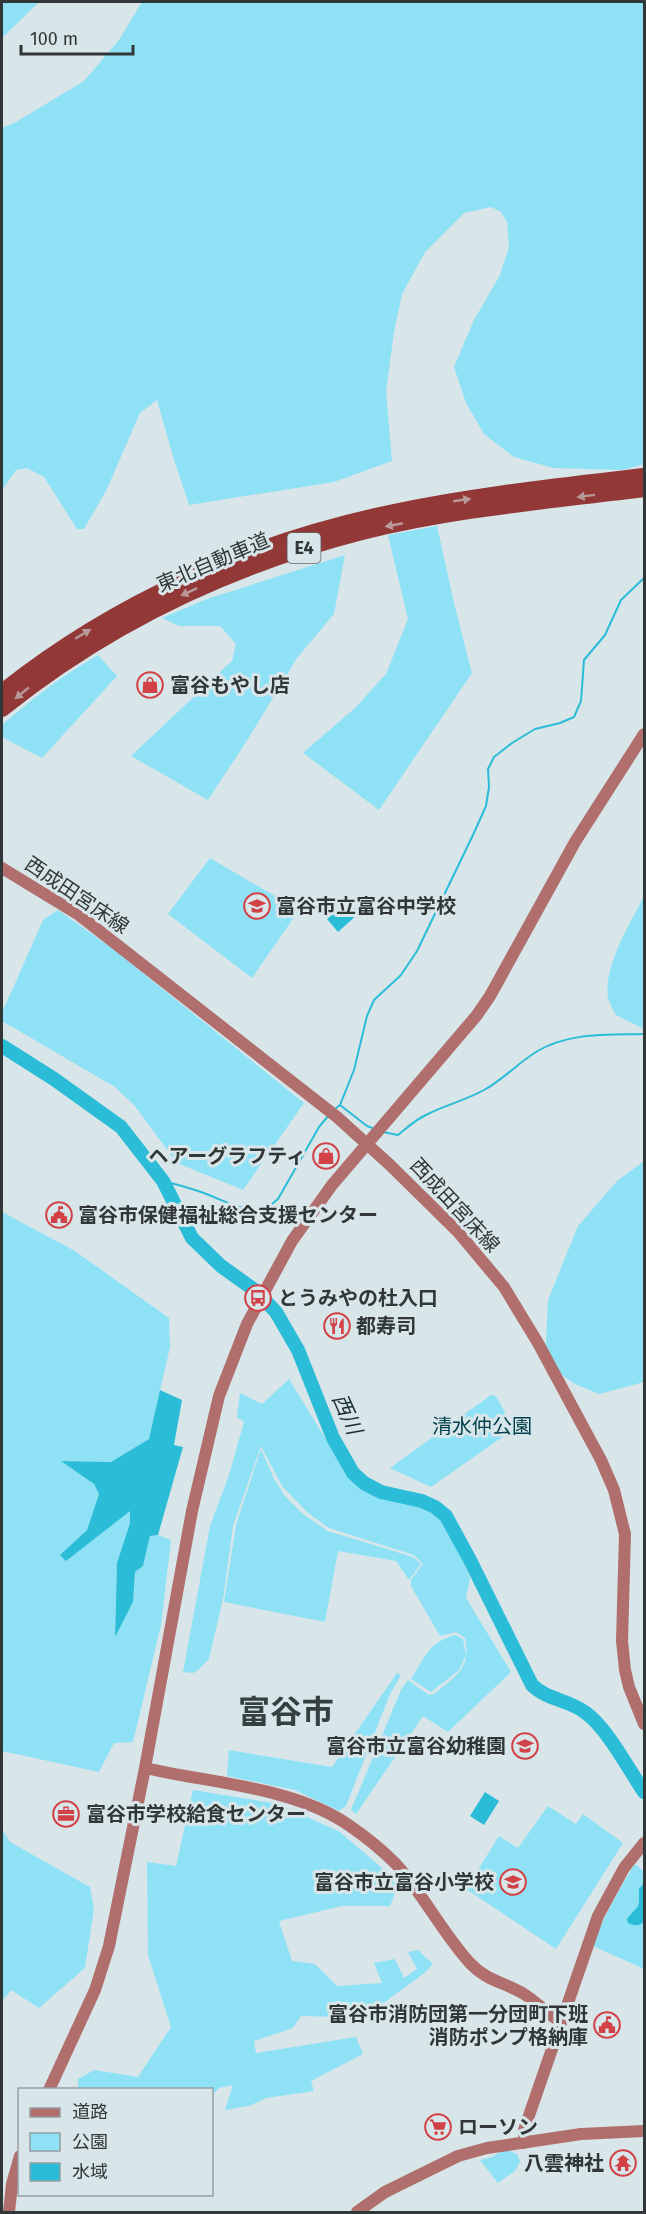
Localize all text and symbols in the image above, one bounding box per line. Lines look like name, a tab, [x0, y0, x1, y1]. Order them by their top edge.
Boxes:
scale bar	[21, 18, 134, 56]
text: 100 m	[30, 28, 78, 50]
one-way arrow	[577, 492, 596, 501]
one-way arrow	[453, 495, 472, 504]
one-way arrow	[384, 521, 403, 530]
street label: 東北自動車道	[153, 528, 273, 596]
road number: E4	[288, 533, 320, 563]
one-way arrow	[180, 588, 197, 597]
one-way arrow	[75, 629, 91, 640]
shop icon: 富谷もやし店	[135, 670, 165, 700]
place label: 富谷もやし店	[170, 673, 290, 697]
one-way arrow	[14, 686, 30, 699]
street label: 西成田宮床線	[21, 851, 133, 939]
school or university icon: 富谷市立富谷中学校	[242, 891, 272, 921]
place label: 富谷市立富谷中学校	[276, 894, 456, 918]
shop icon: ヘアーグラフティ	[311, 1141, 341, 1171]
place label: ヘアーグラフティ	[148, 1144, 306, 1168]
street label: 西成田宮床線	[405, 1153, 505, 1257]
public building icon: 富谷市保健福祉総合支援センター	[44, 1200, 74, 1230]
place label: 富谷市保健福祉総合支援センター	[78, 1203, 378, 1227]
bus stop icon: とうみやの杜入口	[243, 1283, 273, 1313]
place label: とうみやの杜入口	[278, 1286, 438, 1310]
restaurant icon: 都寿司	[322, 1311, 352, 1341]
place label: 都寿司	[356, 1314, 416, 1338]
water label: 西川	[327, 1390, 368, 1440]
park label: 清水仲公園	[432, 1414, 532, 1438]
district label: 富谷市	[238, 1693, 334, 1731]
school or university icon: 富谷市立富谷幼稚園	[510, 1731, 540, 1761]
place label: 富谷市立富谷幼稚園	[326, 1734, 506, 1758]
office icon: 富谷市学校給食センター	[51, 1799, 81, 1829]
place label: 富谷市学校給食センター	[86, 1802, 306, 1826]
school or university icon: 富谷市立富谷小学校	[498, 1867, 528, 1897]
place label: 富谷市立富谷小学校	[314, 1870, 494, 1894]
place label: 富谷市消防団第一分団町下班 消防ポンプ格納庫	[328, 2002, 588, 2049]
public building icon: 富谷市消防団第一分団町下班 消防ポンプ格納庫	[592, 2010, 622, 2040]
legend	[18, 2088, 213, 2196]
text: 道路	[72, 2101, 108, 2123]
supermarket icon: ローソン	[423, 2112, 453, 2142]
place label: ローソン	[458, 2115, 538, 2139]
text: 公園	[72, 2131, 108, 2153]
temple icon: 八雲神社	[608, 2148, 638, 2178]
place label: 八雲神社	[524, 2151, 604, 2175]
text: 水域	[72, 2161, 108, 2183]

